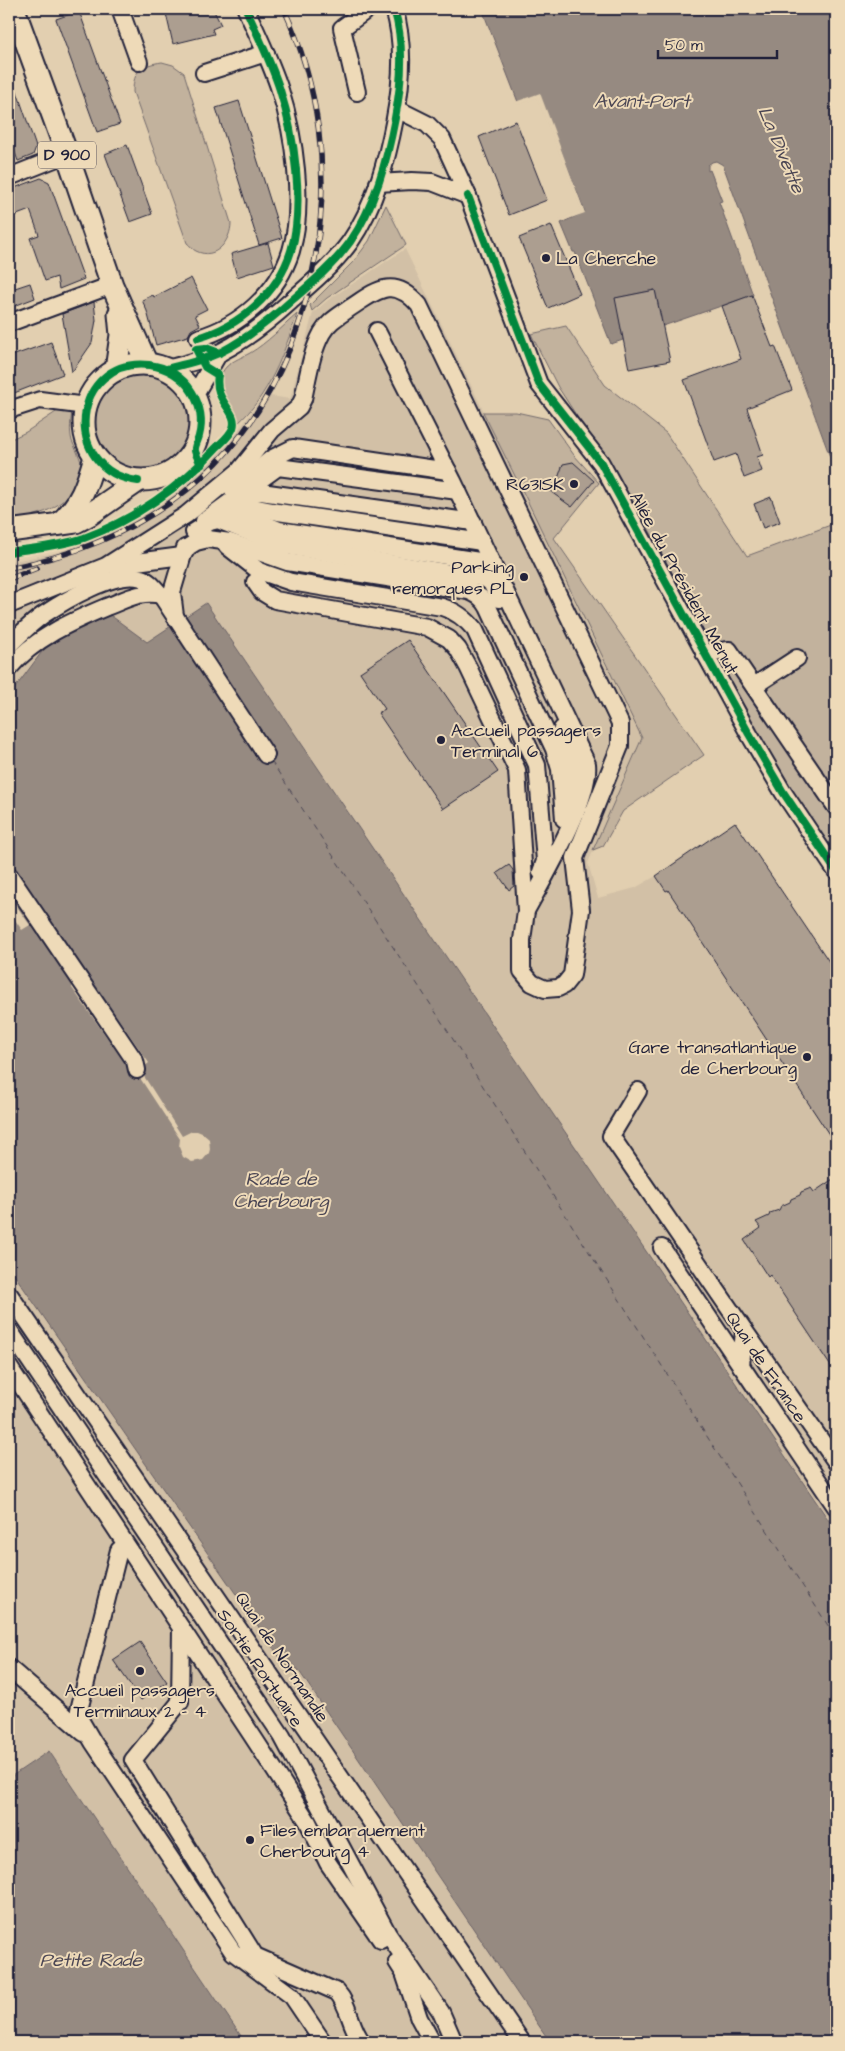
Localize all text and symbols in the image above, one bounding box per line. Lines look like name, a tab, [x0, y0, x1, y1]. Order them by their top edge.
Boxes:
scale bar	[658, 28, 776, 60]
text: 50 m	[665, 35, 703, 56]
water label: Avant-Port	[594, 88, 692, 115]
water label: La Divette	[751, 103, 812, 199]
road number: D 900	[38, 142, 96, 168]
place label: La Cherche	[556, 246, 656, 271]
marker: La Cherche	[540, 252, 552, 264]
place label: R631SK	[506, 472, 564, 497]
marker: R631SK	[568, 478, 580, 490]
street label: Allée du Président Menut	[623, 487, 745, 679]
place label: Parking remorques PL	[392, 555, 515, 601]
marker: Parking remorques PL	[518, 571, 530, 583]
place label: Accueil passagers Terminal 6	[451, 718, 601, 764]
marker: Accueil passagers Terminal 6	[435, 734, 447, 746]
place label: Gare transatlantique de Cherbourg	[629, 1035, 797, 1082]
marker: Gare transatlantique de Cherbourg	[801, 1051, 813, 1063]
water label: Rade de Cherbourg	[234, 1166, 330, 1215]
street label: Quai de France	[720, 1307, 813, 1428]
street label: Quai de Normandie	[229, 1587, 335, 1727]
street label: Sortie Portuaire	[211, 1604, 309, 1732]
marker: Accueil passagers Terminaux 2 - 4	[134, 1665, 146, 1677]
place label: Accueil passagers Terminaux 2 - 4	[65, 1678, 215, 1724]
place label: Files embarquement Cherbourg 4	[260, 1818, 426, 1865]
marker: Files embarquement Cherbourg 4	[244, 1834, 256, 1846]
water label: Petite Rade	[40, 1947, 144, 1974]

